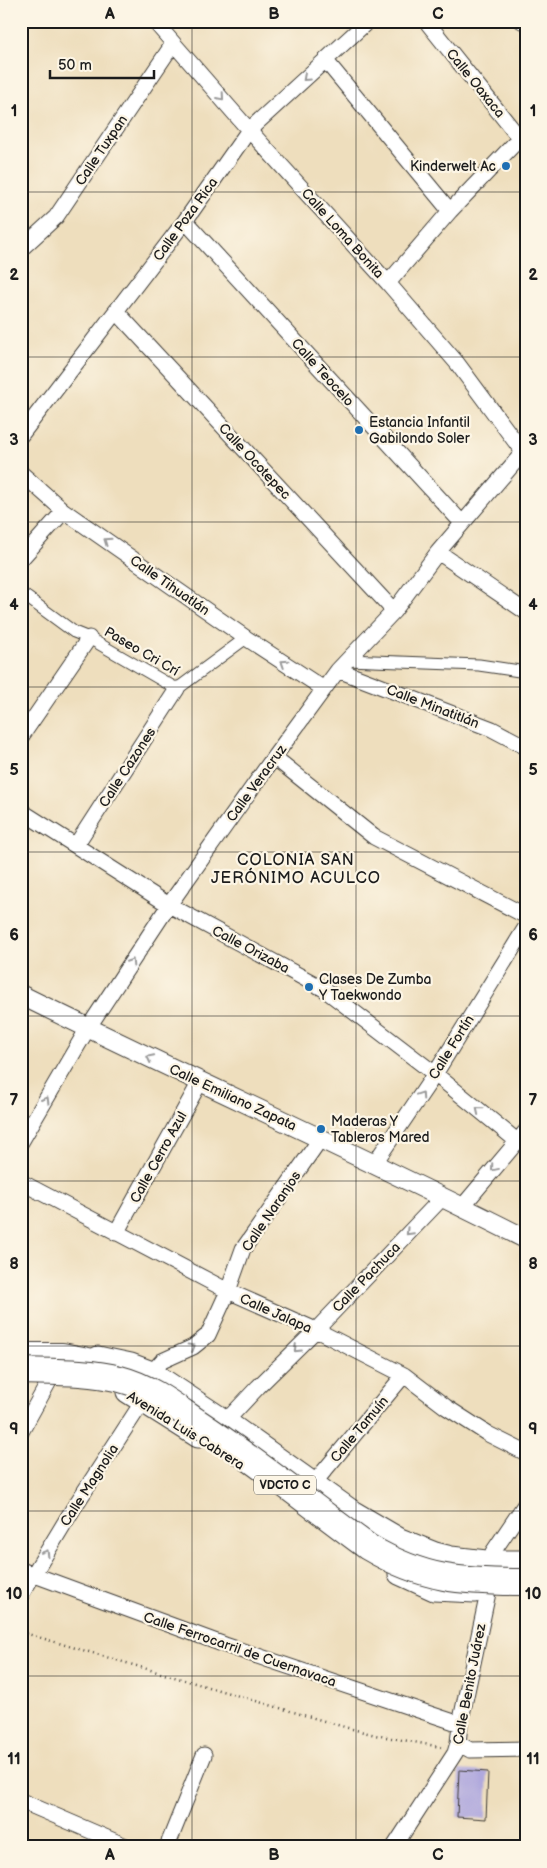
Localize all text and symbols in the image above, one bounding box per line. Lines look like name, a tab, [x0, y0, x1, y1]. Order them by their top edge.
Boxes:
text: A	[104, 5, 115, 24]
text: B	[268, 5, 280, 24]
text: C	[432, 5, 444, 24]
street label: Calle Oaxaca	[443, 45, 509, 121]
scale bar	[50, 48, 154, 80]
text: 50 m	[58, 56, 92, 75]
one-way arrow	[303, 73, 312, 82]
one-way arrow	[215, 92, 224, 101]
text: 1	[11, 102, 17, 121]
text: 1	[530, 102, 536, 121]
street label: Calle Tuxpan	[72, 112, 131, 189]
place label: Kinderwelt Ac	[410, 158, 496, 175]
marker: Kinderwelt Ac	[500, 160, 512, 172]
street label: Calle Poza Rica	[149, 174, 221, 264]
street label: Calle Loma Bonita	[298, 185, 388, 282]
text: 2	[9, 266, 19, 285]
text: 2	[528, 266, 538, 285]
street label: Calle Teocelo	[288, 335, 358, 410]
place label: Estancia Infantil Gabilondo Soler	[369, 414, 471, 447]
street label: Calle Ocotepec	[215, 420, 294, 503]
marker: Estancia Infantil Gabilondo Soler	[353, 424, 365, 436]
text: 3	[9, 431, 19, 450]
text: 3	[528, 431, 538, 450]
one-way arrow	[103, 538, 112, 547]
street label: Calle Tihuatlán	[127, 552, 213, 619]
text: 4	[9, 596, 19, 615]
text: 4	[528, 596, 538, 615]
street label: Paseo Cri Crí	[101, 623, 183, 680]
one-way arrow	[280, 659, 289, 669]
street label: Calle Minatitlán	[384, 681, 482, 732]
street label: Calle Cazones	[95, 724, 160, 810]
street label: Calle Veracruz	[223, 741, 290, 825]
text: 5	[9, 761, 19, 780]
text: 5	[528, 761, 538, 780]
district label: COLONIA SAN JERÓNIMO ACULCO	[211, 851, 381, 888]
street label: Calle Orizaba	[209, 922, 293, 977]
text: 6	[9, 926, 19, 945]
text: 6	[528, 926, 538, 945]
one-way arrow	[125, 958, 134, 968]
place label: Clases De Zumba Y Taekwondo	[318, 971, 432, 1004]
marker: Clases De Zumba Y Taekwondo	[303, 981, 315, 993]
street label: Calle Fortín	[425, 1012, 478, 1083]
one-way arrow	[146, 1054, 155, 1064]
street label: Calle Emiliano Zapata	[166, 1060, 299, 1134]
text: 7	[10, 1091, 19, 1110]
one-way arrow	[415, 1091, 424, 1101]
text: 7	[529, 1091, 538, 1110]
one-way arrow	[40, 1097, 50, 1106]
one-way arrow	[476, 1107, 485, 1116]
street label: Calle Cerro Azul	[126, 1108, 191, 1206]
place label: Maderas Y Tableros Mared	[331, 1113, 430, 1146]
marker: Maderas Y Tableros Mared	[315, 1123, 327, 1135]
one-way arrow	[491, 1163, 500, 1172]
street label: Calle Naranjos	[238, 1168, 305, 1255]
one-way arrow	[406, 1226, 415, 1235]
street label: Calle Pachuca	[329, 1239, 404, 1316]
text: 8	[9, 1255, 19, 1274]
text: 8	[528, 1255, 538, 1274]
street label: Calle Jalapa	[237, 1290, 315, 1337]
one-way arrow	[187, 1343, 196, 1353]
one-way arrow	[293, 1343, 302, 1352]
street label: Avenida Luis Cabrera	[124, 1387, 248, 1474]
street label: Calle Tamuín	[327, 1393, 392, 1466]
text: 9	[9, 1420, 19, 1439]
text: 9	[528, 1420, 538, 1439]
street label: Calle Magnolia	[57, 1441, 122, 1529]
road number: VDCTO C	[254, 1476, 316, 1494]
one-way arrow	[40, 1549, 50, 1558]
text: 10	[6, 1585, 22, 1604]
text: 10	[525, 1585, 541, 1604]
street label: Calle Ferrocarril de Cuernavaca	[141, 1608, 338, 1691]
street label: Calle Benito Juárez	[449, 1622, 490, 1746]
text: 11	[7, 1750, 21, 1769]
text: 11	[526, 1750, 540, 1769]
text: A	[104, 1846, 115, 1865]
text: B	[268, 1846, 280, 1865]
text: C	[432, 1846, 444, 1865]

